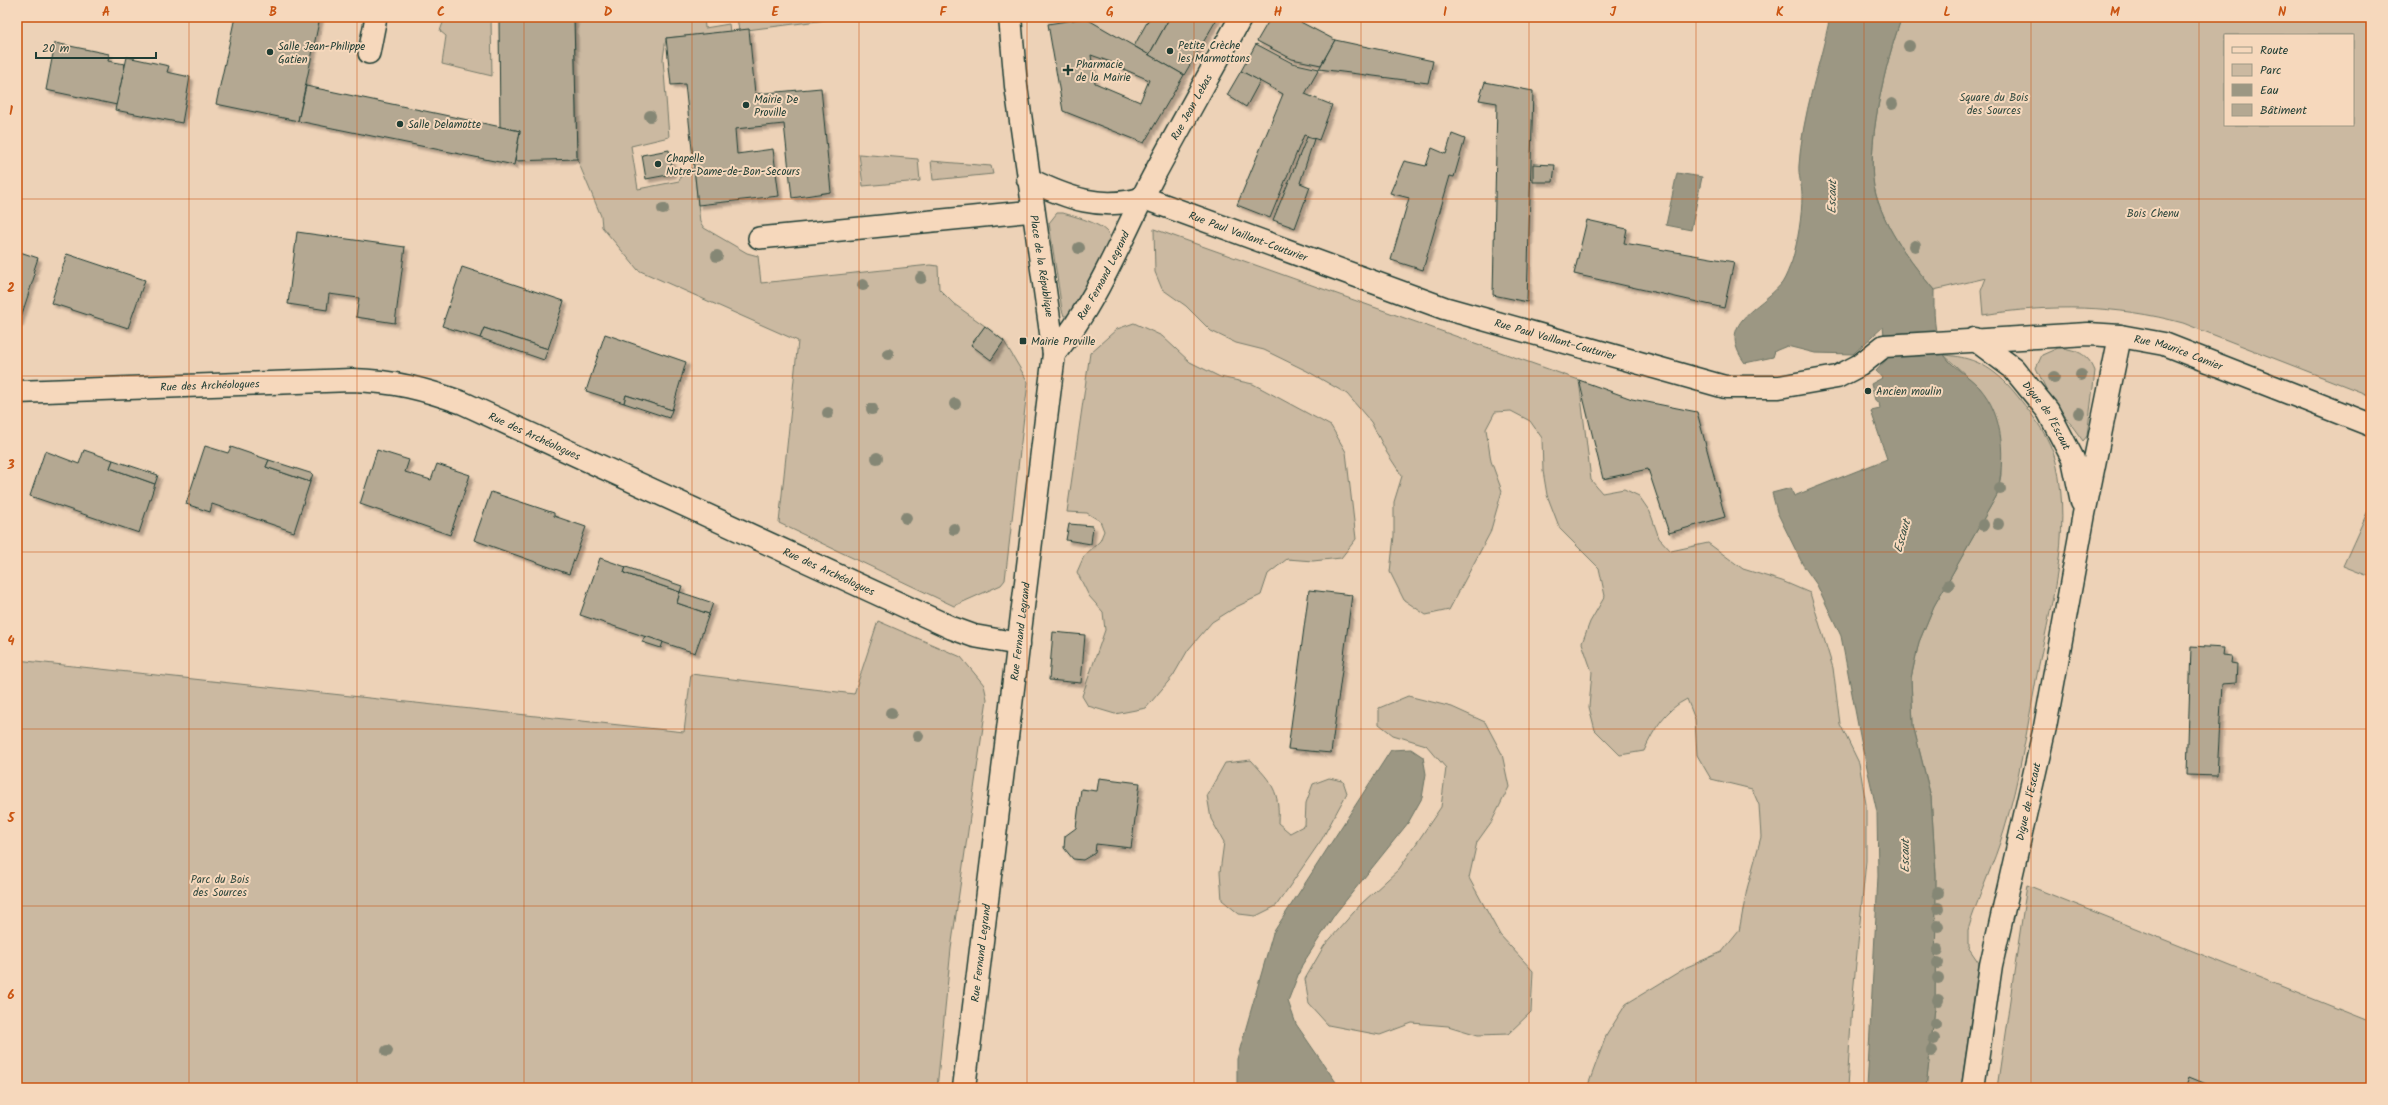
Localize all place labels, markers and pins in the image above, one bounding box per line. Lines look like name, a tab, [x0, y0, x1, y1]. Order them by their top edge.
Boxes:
place label: Petite Crèche les Marmottons	[1178, 37, 1250, 68]
place label: Salle Jean-Philippe Gatien	[278, 38, 365, 69]
marker: Petite Crèche les Marmottons	[1165, 46, 1175, 56]
marker: Salle Jean-Philippe Gatien	[265, 47, 275, 57]
place label: Pharmacie de la Mairie	[1076, 56, 1131, 87]
marker: Pharmacie de la Mairie	[1063, 65, 1073, 75]
place label: Mairie De Proville	[754, 91, 798, 122]
marker: Mairie De Proville	[741, 100, 751, 110]
place label: Salle Delamotte	[408, 116, 481, 134]
marker: Salle Delamotte	[395, 119, 405, 129]
place label: Chapelle Notre-Dame-de-Bon-Secours	[666, 150, 800, 181]
marker: Chapelle Notre-Dame-de-Bon-Secours	[653, 159, 663, 169]
place label: Mairie Proville	[1031, 333, 1095, 351]
marker: Mairie Proville	[1018, 336, 1028, 346]
place label: Ancien moulin	[1876, 383, 1942, 401]
marker: Ancien moulin	[1863, 386, 1873, 396]

